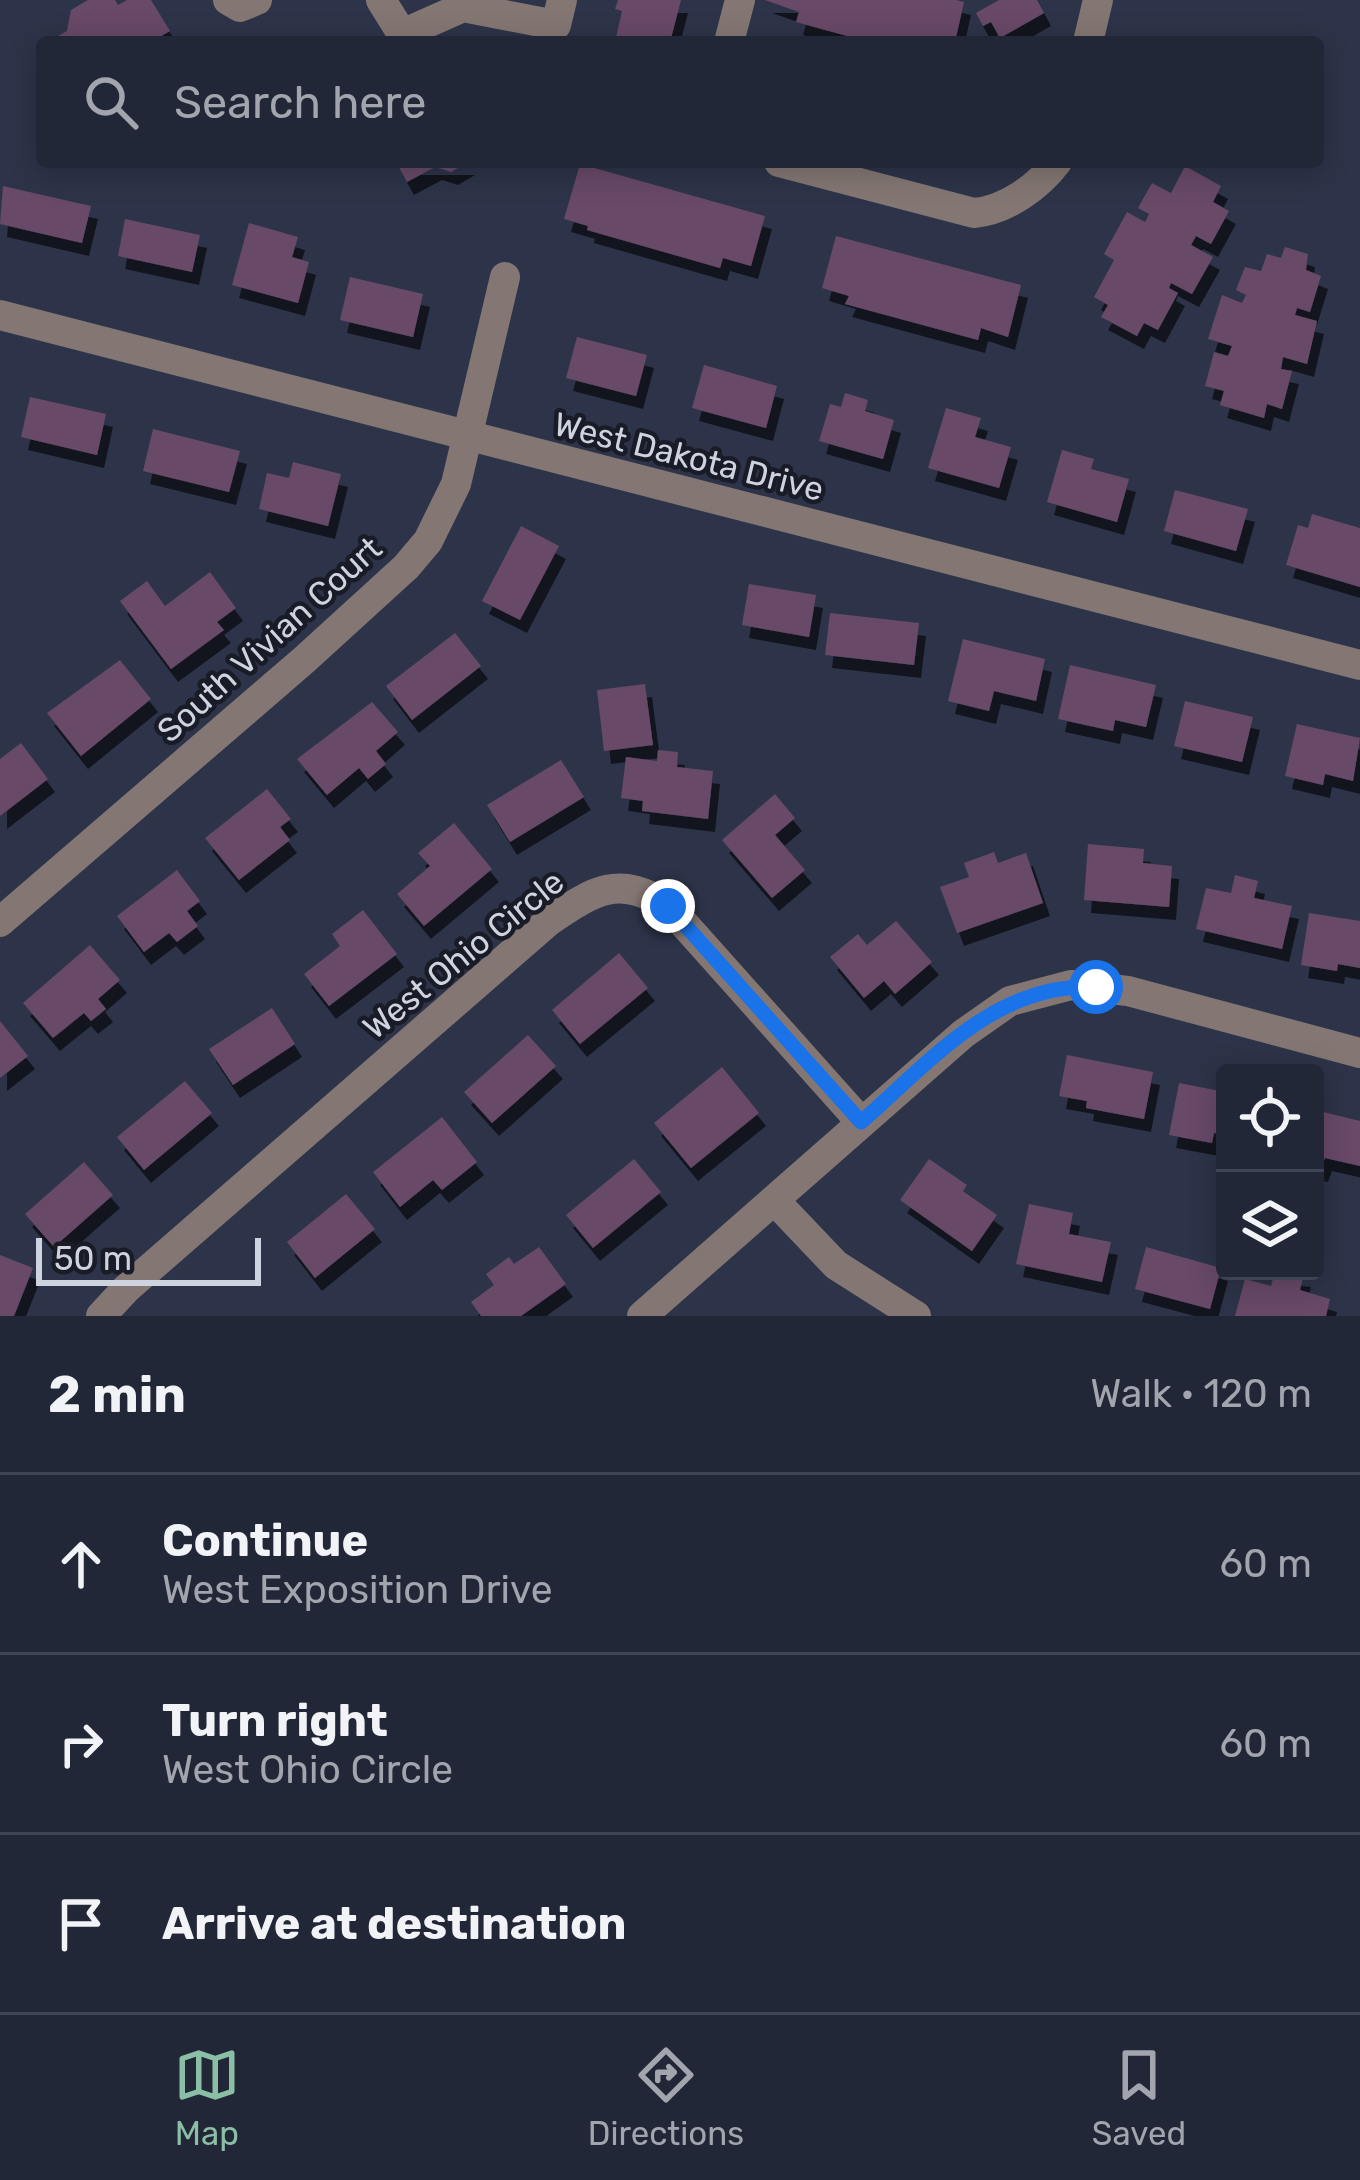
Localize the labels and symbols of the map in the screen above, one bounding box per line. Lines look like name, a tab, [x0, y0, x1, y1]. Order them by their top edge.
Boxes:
street label: West Dakota Drive	[550, 404, 828, 509]
street label: South Vivian Court	[149, 529, 389, 750]
street label: West Ohio Circle	[355, 862, 571, 1047]
route end	[641, 879, 695, 933]
route start	[1069, 960, 1123, 1014]
scale bar	[36, 1232, 261, 1285]

